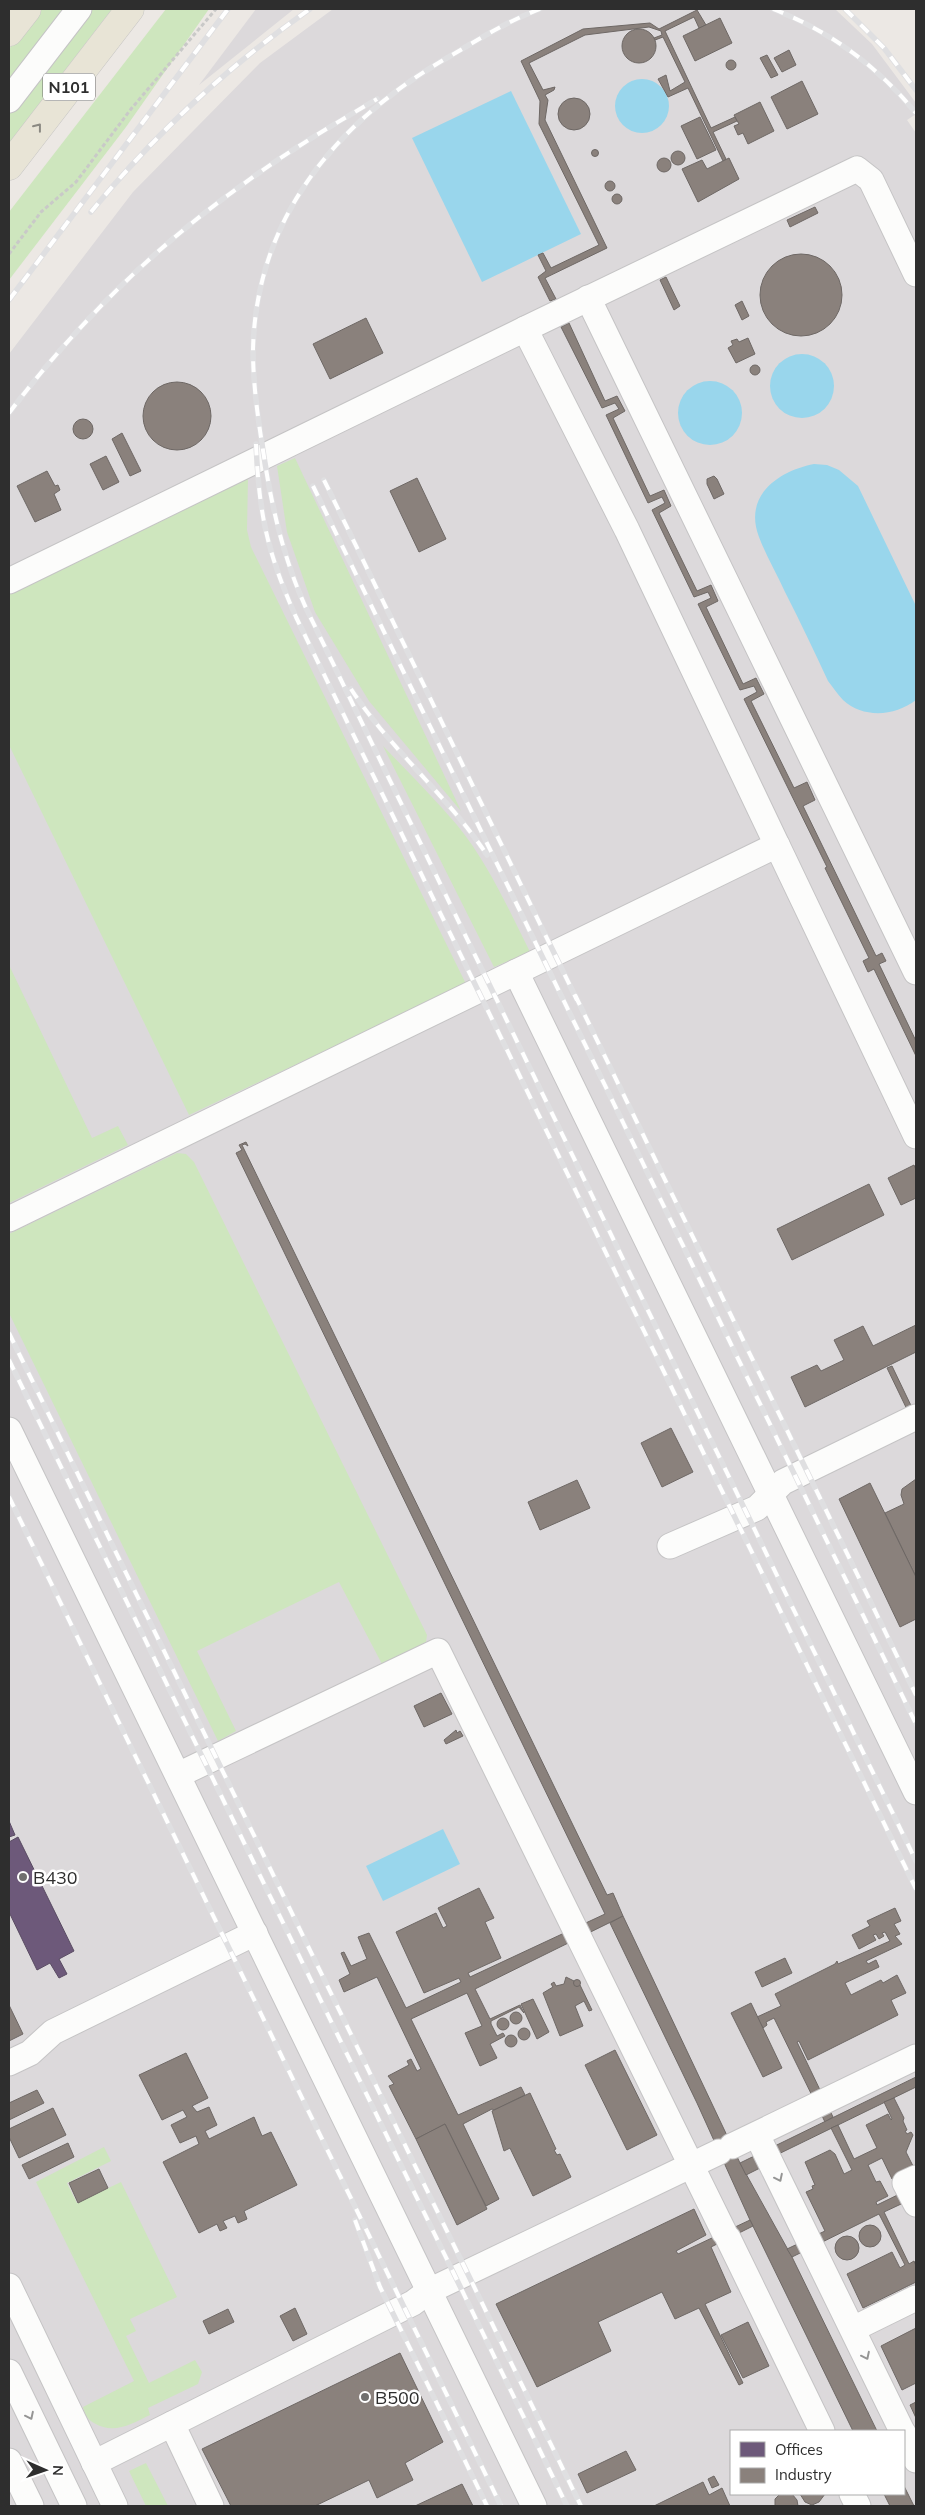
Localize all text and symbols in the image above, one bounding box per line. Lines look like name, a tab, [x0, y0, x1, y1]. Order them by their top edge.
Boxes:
road number: N101	[43, 74, 95, 100]
one-way arrow	[33, 124, 42, 133]
place label: B430	[33, 1866, 78, 1889]
marker: B430	[17, 1871, 29, 1883]
one-way arrow	[773, 2173, 783, 2182]
one-way arrow	[860, 2351, 870, 2360]
place label: B500	[375, 2386, 420, 2409]
marker: B500	[359, 2391, 371, 2403]
one-way arrow	[24, 2410, 34, 2419]
legend	[730, 2430, 905, 2495]
text: Offices	[775, 2440, 823, 2459]
north arrow	[20, 2445, 70, 2495]
text: N	[49, 2465, 67, 2476]
text: Industry	[775, 2465, 832, 2484]

